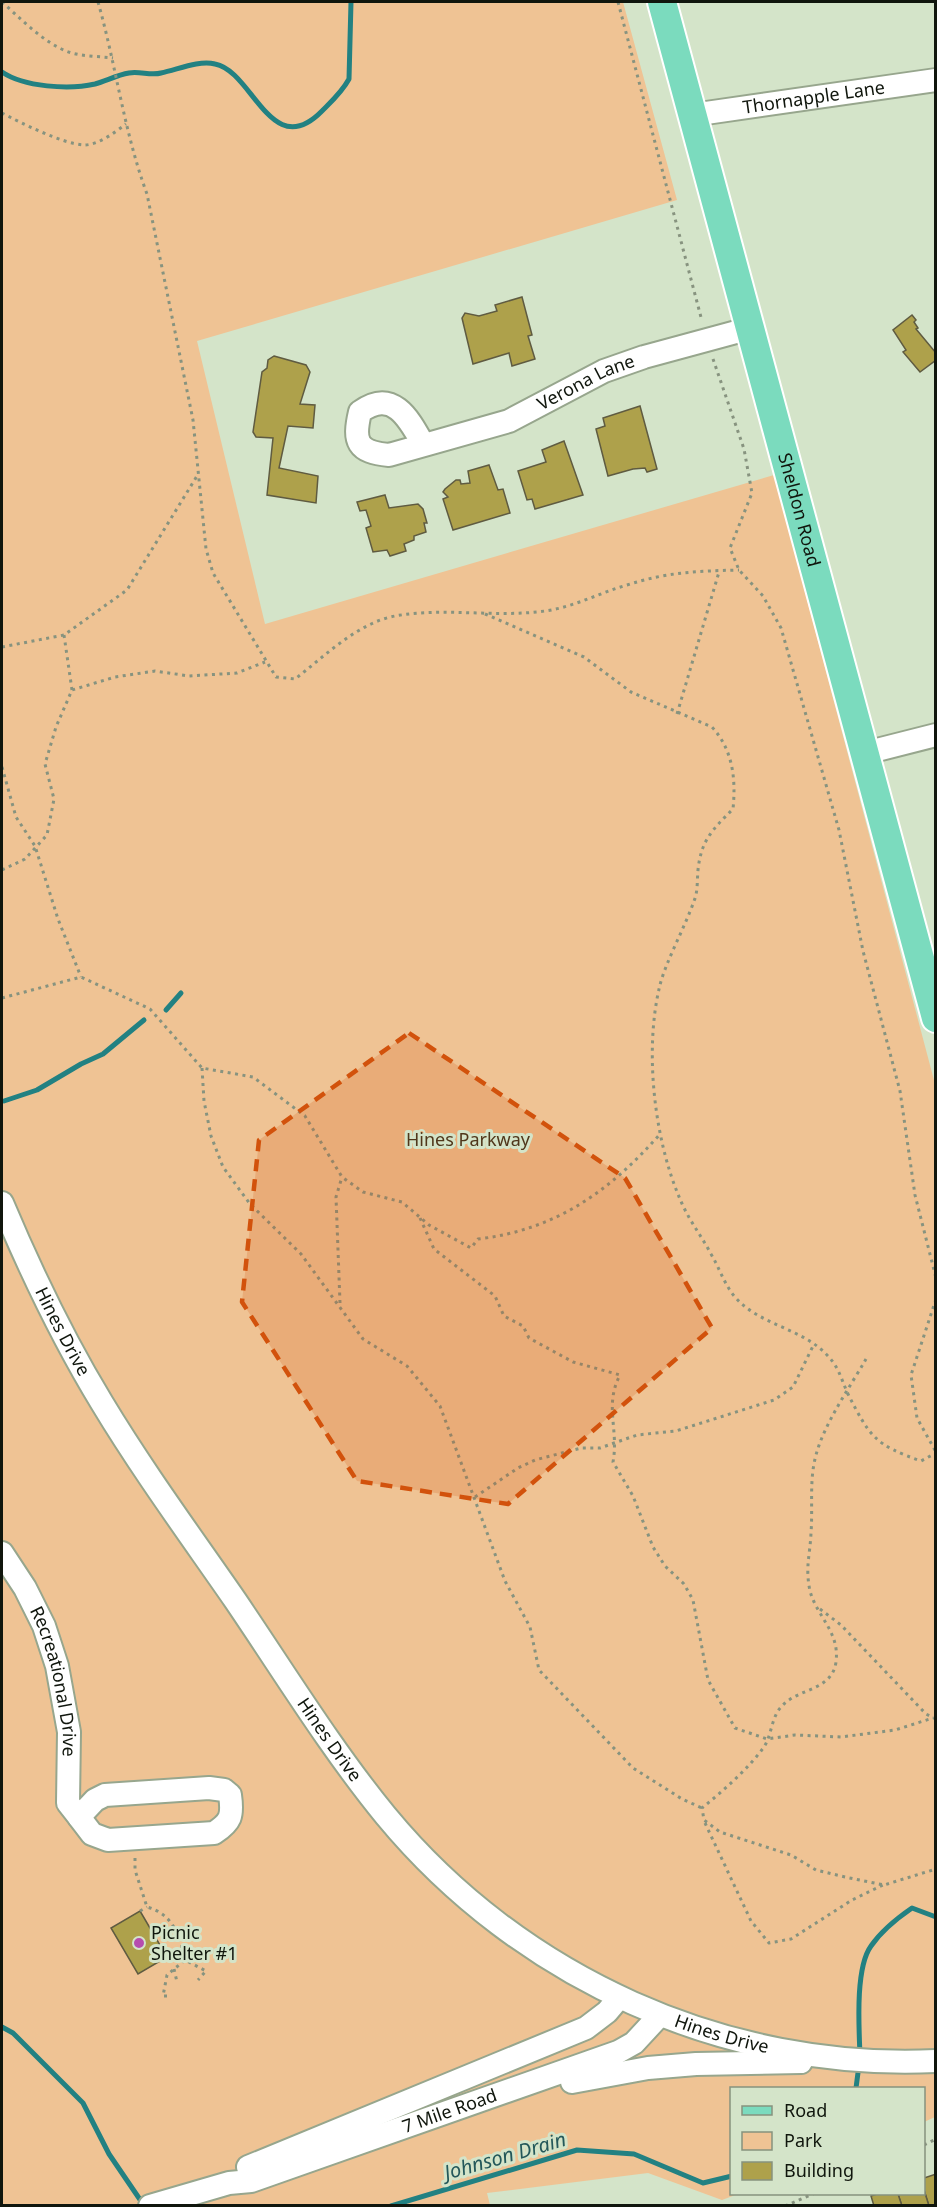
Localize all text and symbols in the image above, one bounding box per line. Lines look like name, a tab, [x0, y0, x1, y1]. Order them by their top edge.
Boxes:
street label: Thornapple Lane	[741, 75, 886, 119]
street label: Verona Lane	[533, 348, 637, 415]
street label: Sheldon Road	[773, 450, 827, 569]
park label: Hines Parkway	[406, 1127, 531, 1151]
street label: Hines Drive	[30, 1283, 96, 1380]
street label: Recreational Drive	[25, 1602, 82, 1757]
street label: Hines Drive	[292, 1693, 368, 1786]
place label: Picnic Shelter #1	[151, 1920, 238, 1965]
marker: Picnic Shelter #1	[132, 1936, 146, 1950]
street label: Hines Drive	[672, 2008, 771, 2058]
street label: 7 Mile Road	[399, 2083, 500, 2138]
legend	[730, 2087, 925, 2195]
text: Road	[784, 2098, 827, 2122]
water label: Johnson Drain	[437, 2125, 569, 2187]
text: Park	[784, 2128, 822, 2152]
text: Building	[784, 2158, 854, 2182]

